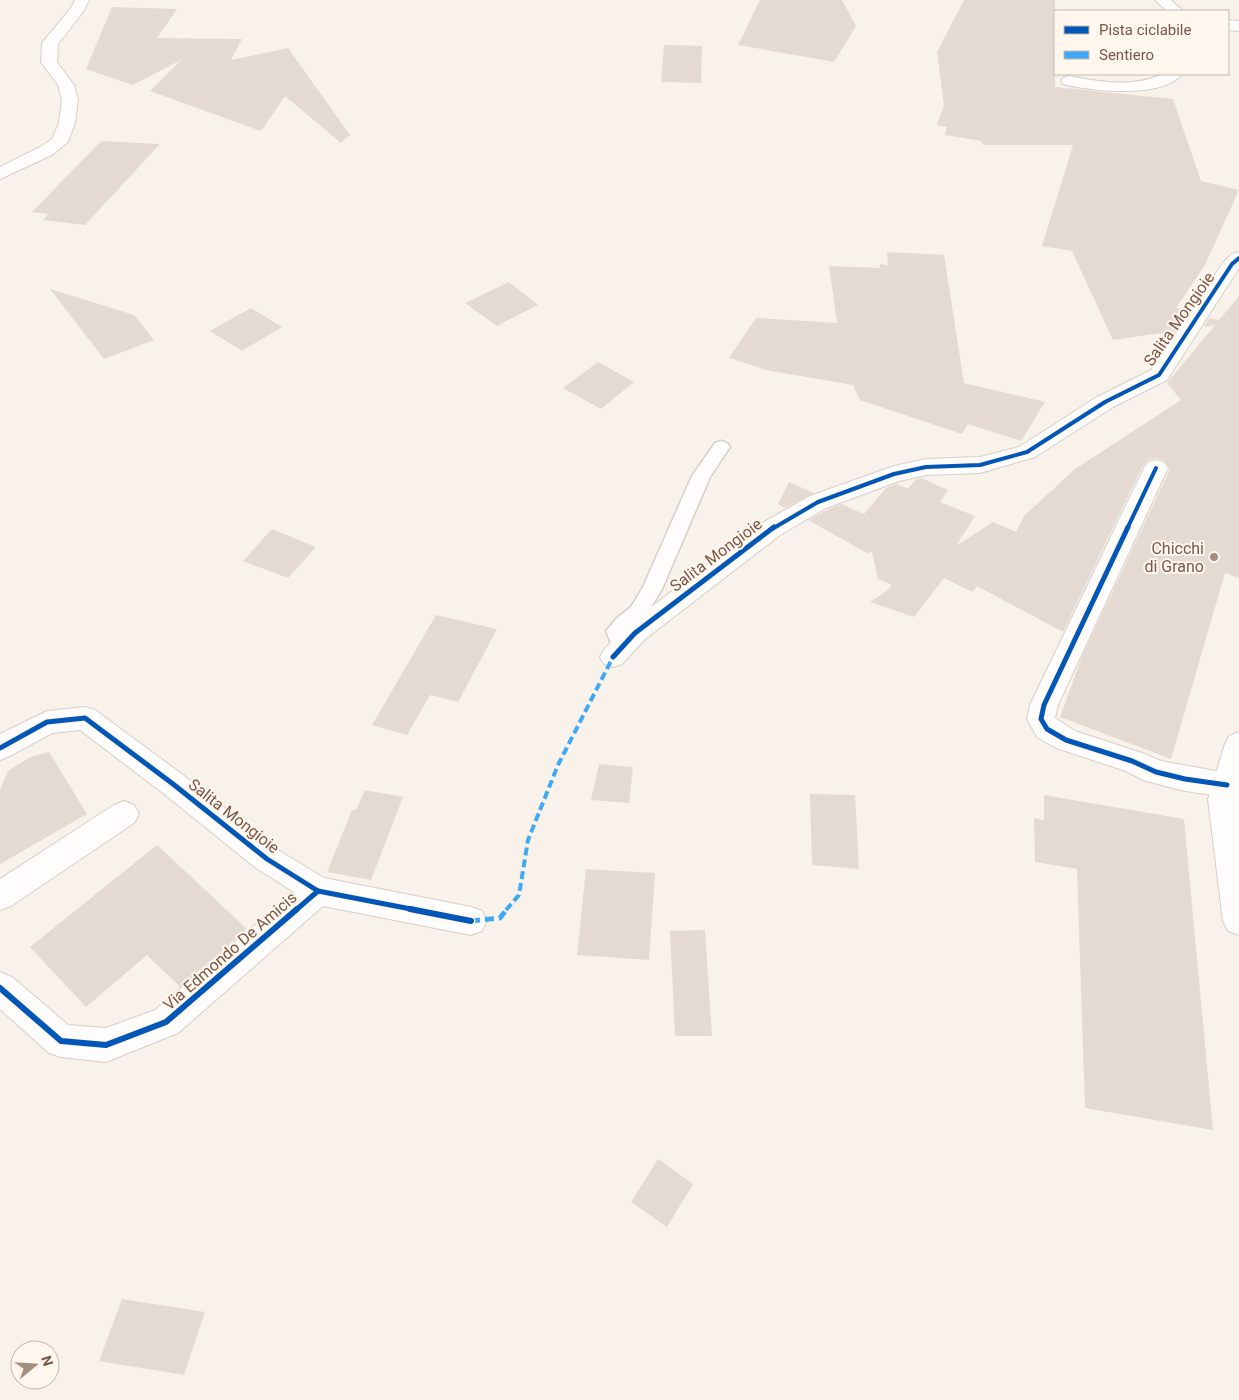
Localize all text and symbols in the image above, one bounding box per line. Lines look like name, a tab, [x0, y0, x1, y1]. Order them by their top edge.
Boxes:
legend	[1054, 10, 1229, 75]
text: Pista ciclabile	[1099, 21, 1192, 39]
text: Sentiero	[1099, 46, 1154, 64]
street label: Salita Mongioie	[1140, 268, 1218, 370]
street label: Salita Mongioie	[666, 514, 766, 596]
place label: Chicchi di Grano	[1144, 539, 1204, 576]
marker: Chicchi di Grano	[1208, 551, 1220, 563]
street label: Salita Mongioie	[185, 775, 283, 857]
street label: Via Edmondo De Amicis	[159, 888, 301, 1014]
north arrow	[10, 1340, 60, 1390]
text: N	[38, 1354, 57, 1368]

